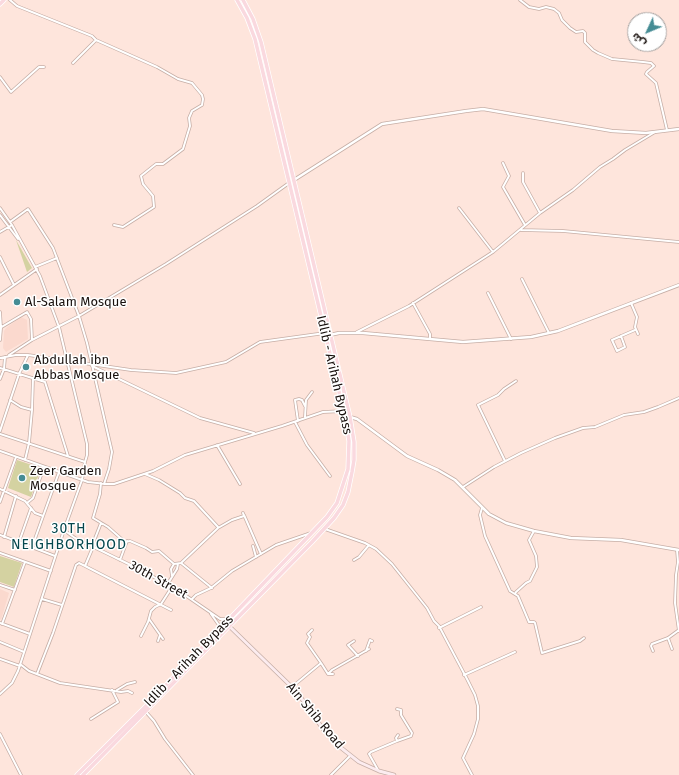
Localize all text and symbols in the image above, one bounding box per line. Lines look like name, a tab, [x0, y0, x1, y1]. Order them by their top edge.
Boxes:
north arrow	[627, 12, 667, 52]
text: ش	[629, 30, 649, 50]
place label: Al-Salam Mosque	[25, 294, 126, 310]
marker: Al-Salam Mosque	[12, 297, 22, 307]
street label: Idlib - Arihah Bypass	[313, 314, 355, 436]
place label: Abdullah ibn Abbas Mosque	[34, 352, 119, 383]
marker: Abdullah ibn Abbas Mosque	[21, 362, 31, 372]
place label: Zeer Garden Mosque	[30, 463, 102, 494]
marker: Zeer Garden Mosque	[17, 473, 27, 483]
district label: 30TH NEIGHBORHOOD	[11, 521, 127, 554]
street label: 30th Street	[126, 557, 190, 603]
street label: Idlib - Arihah Bypass	[141, 612, 237, 710]
street label: Ain Shib Road	[283, 680, 347, 752]

